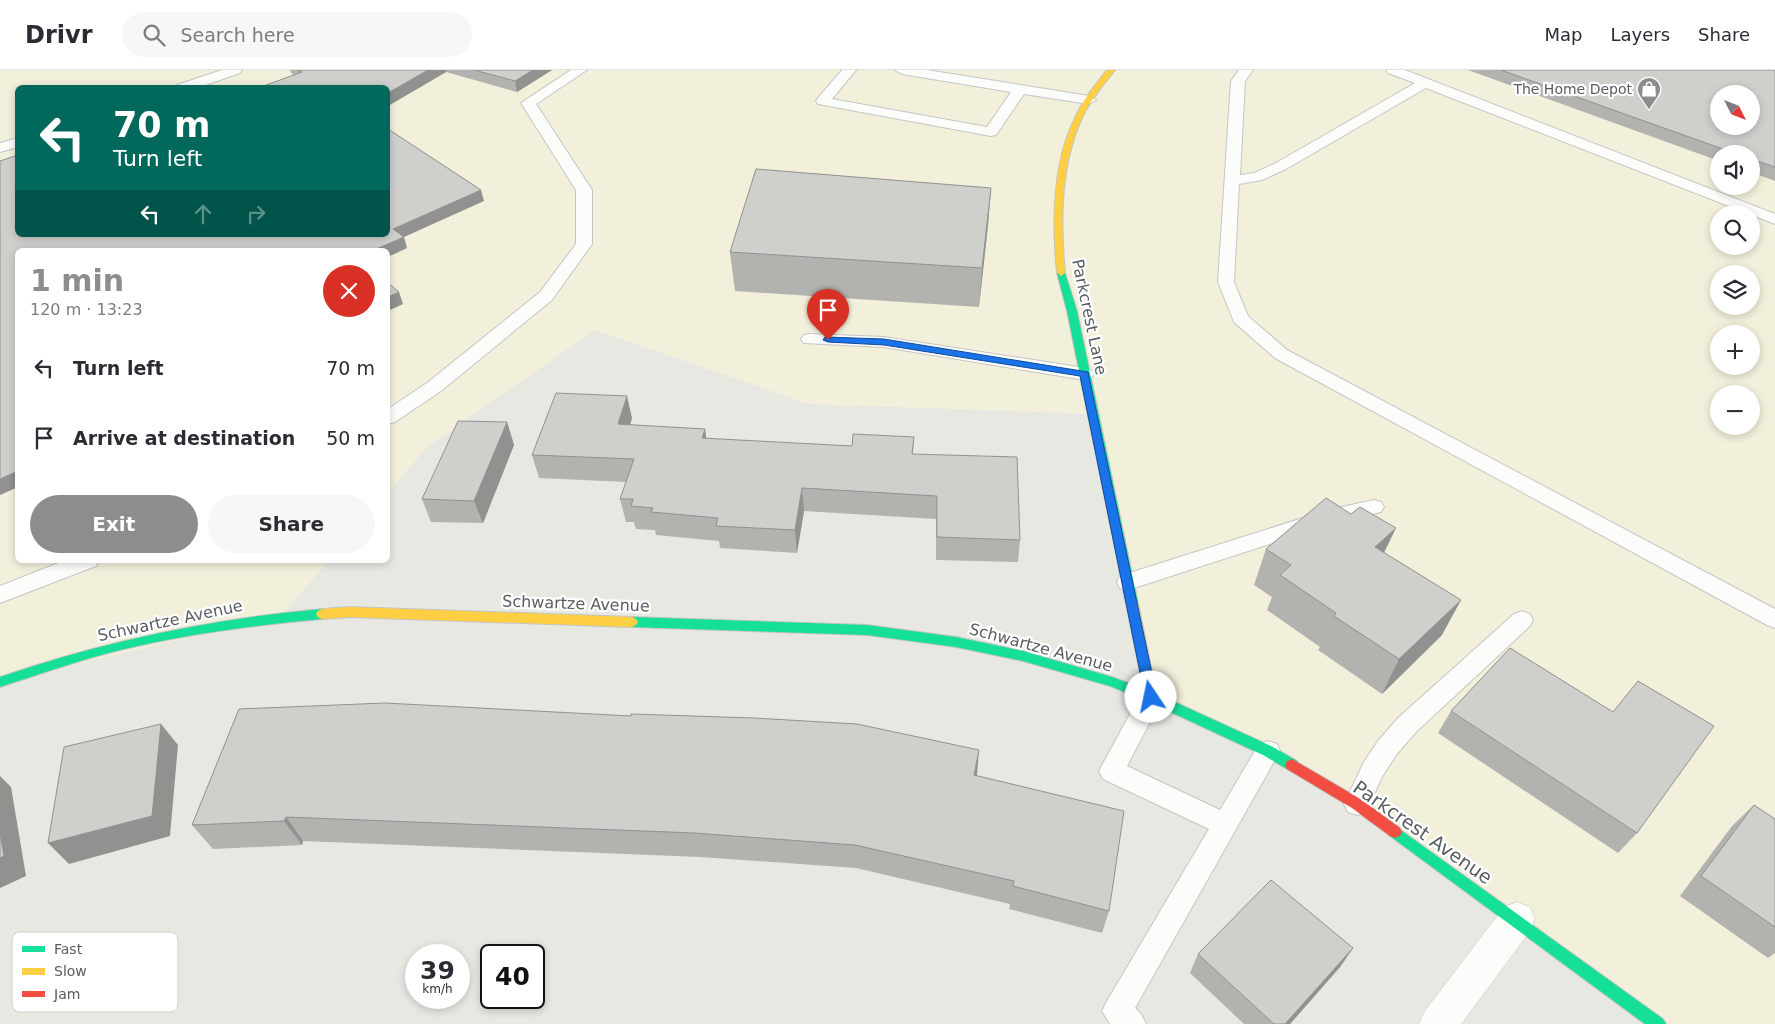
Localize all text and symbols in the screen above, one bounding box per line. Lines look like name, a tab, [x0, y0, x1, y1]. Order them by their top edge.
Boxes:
search box	[122, 12, 472, 57]
text: Drivr	[25, 21, 92, 49]
icon: search	[140, 21, 168, 49]
text: Search here	[180, 24, 295, 46]
text: Map	[1544, 24, 1582, 45]
text: Layers	[1610, 24, 1670, 45]
text: Share	[1698, 24, 1750, 45]
shop icon: The Home Depot	[1636, 76, 1662, 110]
place label: The Home Depot	[1512, 81, 1633, 97]
north arrow	[1710, 85, 1760, 135]
map controls	[1710, 85, 1760, 435]
icon: left	[30, 105, 95, 170]
text: 70 m	[113, 105, 210, 145]
button: sound	[1710, 145, 1760, 195]
text: Turn left	[113, 146, 202, 171]
icon: left	[136, 200, 164, 228]
icon: ahead	[189, 200, 217, 228]
icon: right	[242, 200, 270, 228]
button: search	[1710, 205, 1760, 255]
street label: Parkcrest Lane	[1068, 257, 1111, 377]
text: 1 min	[30, 263, 124, 298]
button: close	[323, 265, 375, 317]
button: layers	[1710, 265, 1760, 315]
pin	[807, 289, 849, 340]
icon: arrive	[814, 296, 842, 324]
text: 120 m · 13:23	[30, 300, 143, 319]
button: +	[1710, 325, 1760, 375]
icon: left	[30, 354, 58, 382]
text: Turn left	[73, 357, 164, 379]
text: 70 m	[326, 357, 375, 379]
button: −	[1710, 385, 1760, 435]
icon: arrive	[30, 424, 58, 452]
text: Arrive at destination	[73, 427, 295, 449]
text: 50 m	[326, 427, 375, 449]
button: Exit	[30, 495, 198, 553]
button: Share	[208, 495, 375, 553]
street label: Schwartze Avenue	[502, 591, 650, 616]
street label: Schwartze Avenue	[96, 596, 244, 645]
street label: Schwartze Avenue	[967, 619, 1115, 676]
position arrow	[1124, 670, 1176, 722]
street label: Parkcrest Avenue	[1349, 776, 1497, 888]
legend	[12, 932, 178, 1012]
text: Fast	[54, 941, 83, 957]
speed limit sign: 40	[480, 944, 545, 1009]
text: 39	[420, 956, 455, 985]
text: Slow	[54, 963, 87, 979]
text: km/h	[422, 982, 453, 996]
text: Jam	[53, 986, 80, 1002]

